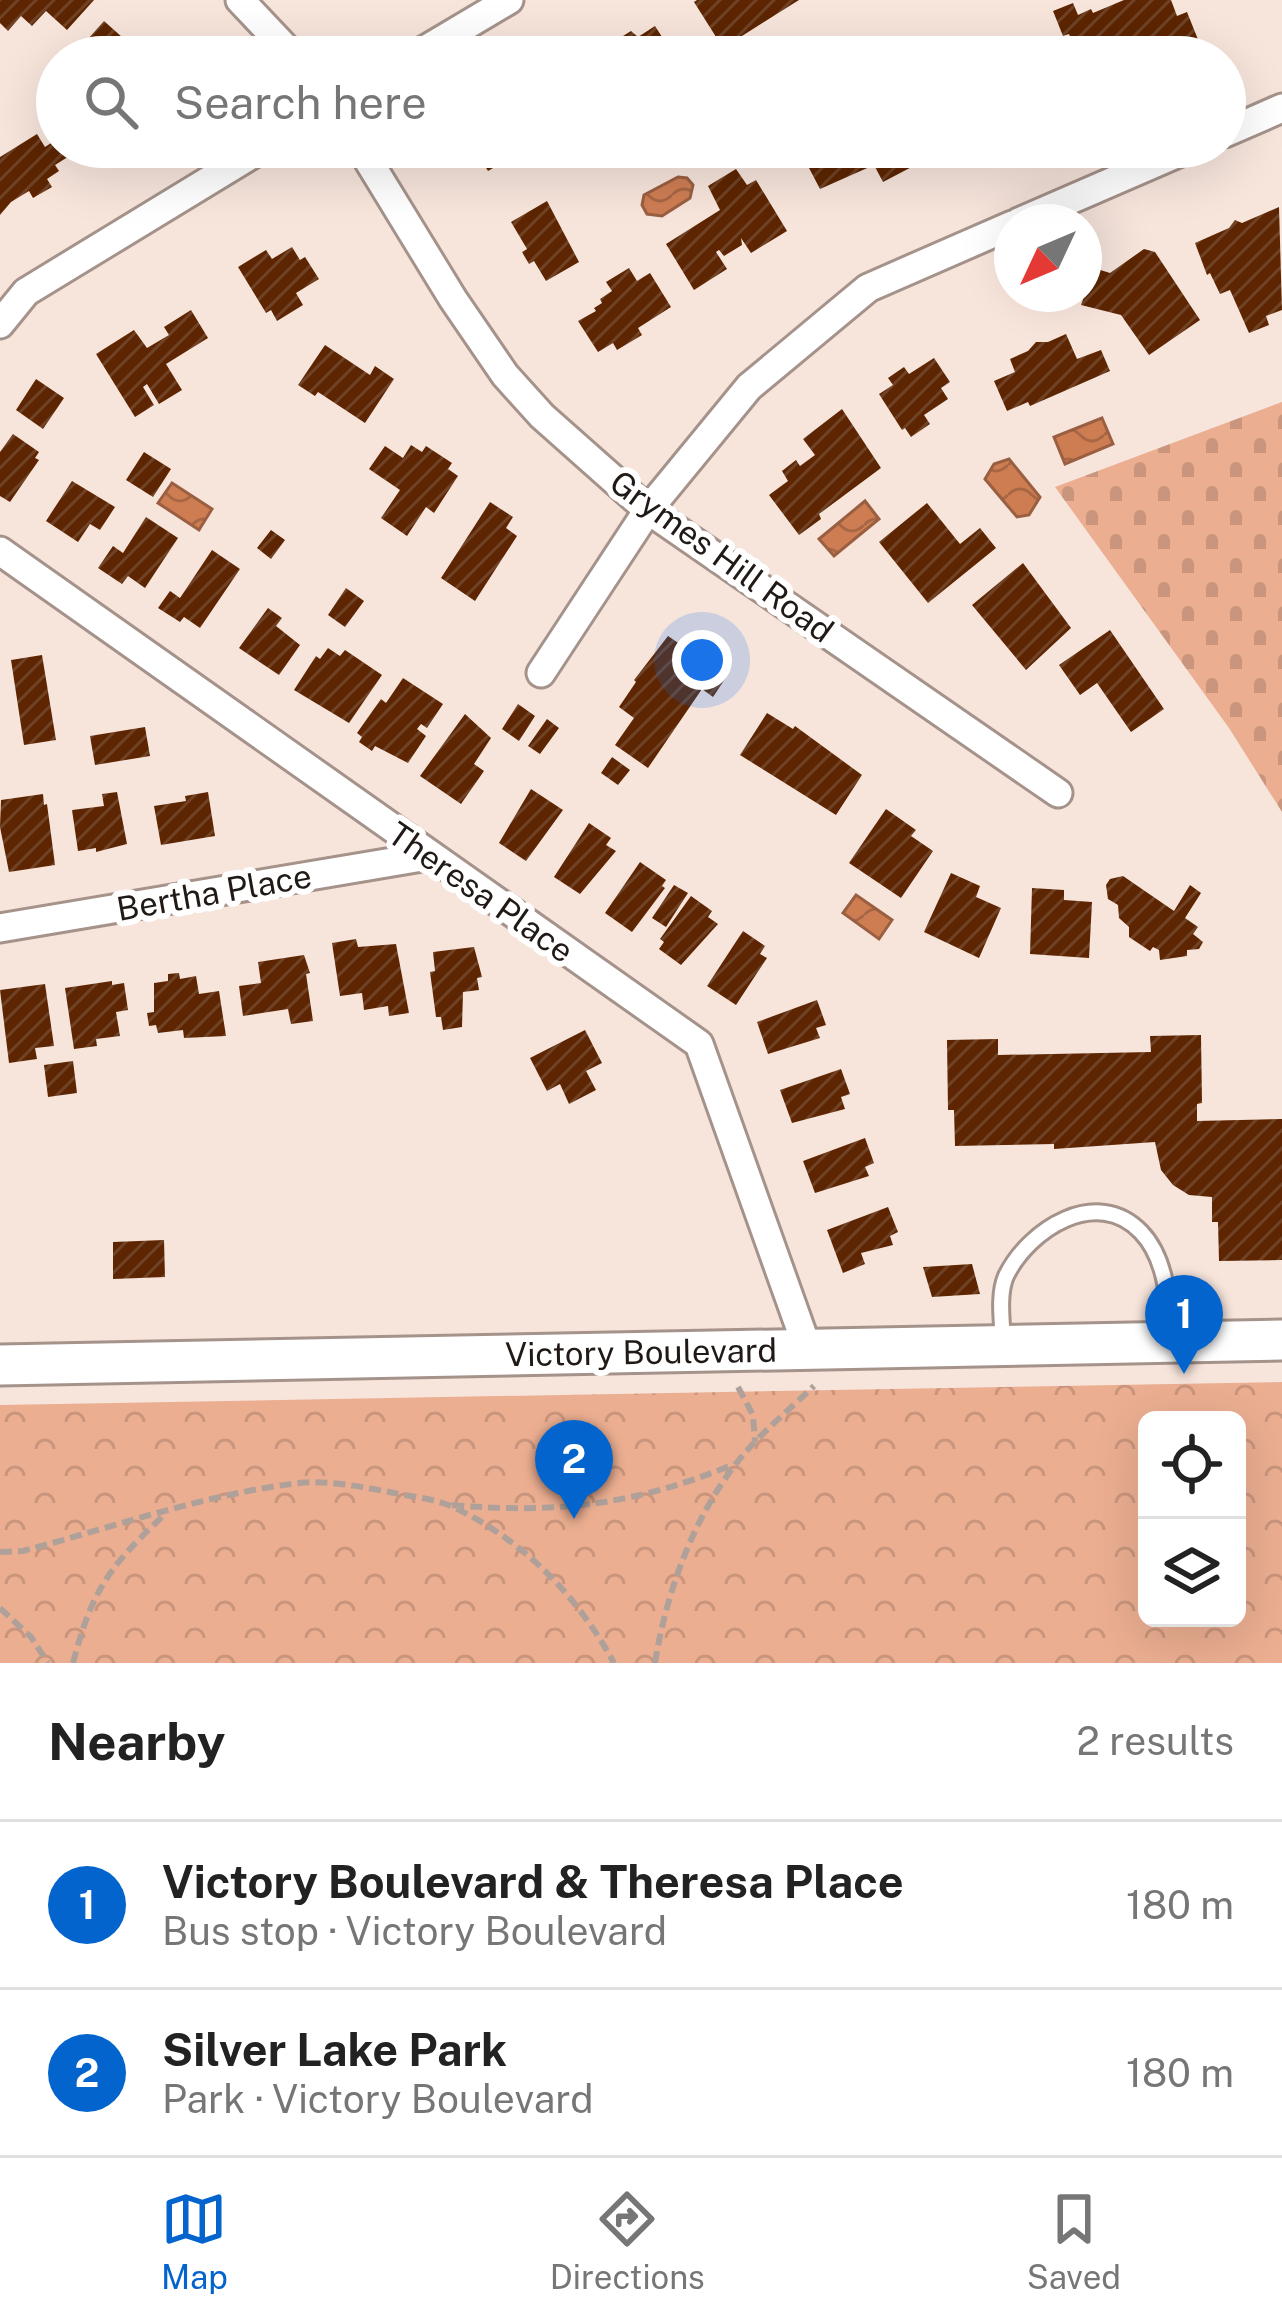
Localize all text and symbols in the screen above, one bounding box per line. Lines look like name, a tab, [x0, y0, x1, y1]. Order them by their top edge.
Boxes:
search box	[36, 36, 1246, 168]
icon: search	[78, 69, 144, 135]
text: Search here	[174, 76, 427, 129]
north arrow	[994, 204, 1102, 312]
street label: Grymes Hill Road	[603, 462, 841, 650]
your location	[672, 630, 732, 690]
street label: Theresa Place	[381, 814, 581, 970]
street label: Bertha Place	[114, 856, 314, 928]
pin: 1	[1145, 1275, 1223, 1374]
street label: Victory Boulevard	[505, 1331, 777, 1373]
map controls	[1138, 1411, 1246, 1627]
button: locate	[1138, 1411, 1246, 1519]
pin: 2	[535, 1420, 613, 1519]
button: layers	[1138, 1519, 1246, 1627]
text: Nearby	[48, 1712, 225, 1771]
text: 2 results	[1077, 1718, 1234, 1764]
text: Victory Boulevard & Theresa Place	[162, 1855, 904, 1908]
text: 1	[79, 1882, 95, 1928]
text: 180 m	[1126, 1882, 1234, 1928]
text: Bus stop · Victory Boulevard	[162, 1908, 667, 1954]
text: Silver Lake Park	[162, 2023, 507, 2076]
text: 2	[75, 2050, 99, 2096]
text: 180 m	[1126, 2050, 1234, 2096]
text: Park · Victory Boulevard	[162, 2076, 593, 2122]
tab: Map	[161, 2186, 228, 2296]
tab: Directions	[550, 2186, 705, 2296]
tab: Saved	[1027, 2186, 1121, 2296]

